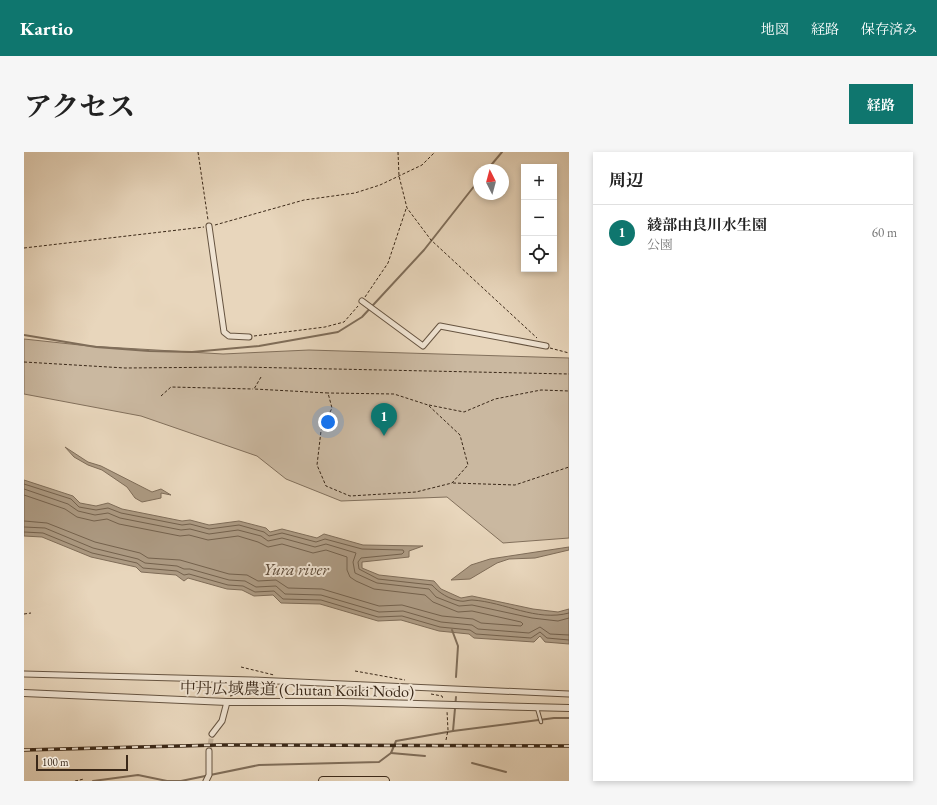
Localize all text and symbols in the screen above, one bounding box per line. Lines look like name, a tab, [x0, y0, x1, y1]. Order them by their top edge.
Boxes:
text: Kartio	[20, 16, 73, 41]
text: 地図	[761, 20, 789, 38]
text: 経路	[811, 20, 839, 38]
text: 保存済み	[861, 20, 917, 38]
button: 経路	[849, 84, 913, 124]
text: アクセス	[24, 88, 135, 124]
north arrow	[473, 164, 509, 200]
map controls	[521, 164, 557, 272]
button: +	[521, 164, 557, 200]
text: 周辺	[609, 169, 643, 191]
button: −	[521, 200, 557, 236]
text: 綾部由良川水生園	[647, 215, 767, 234]
text: 1	[619, 224, 625, 241]
text: 60 m	[872, 224, 897, 241]
button: locate	[521, 236, 557, 272]
text: 公園	[647, 236, 673, 253]
pin: 1	[371, 403, 397, 436]
your location	[318, 412, 338, 432]
water label: Yura river	[263, 558, 330, 580]
street label: 中丹広域農道 (Chutan Koiki Nodo)	[180, 677, 414, 702]
scale bar	[36, 753, 128, 772]
text: 100 m	[42, 755, 69, 769]

